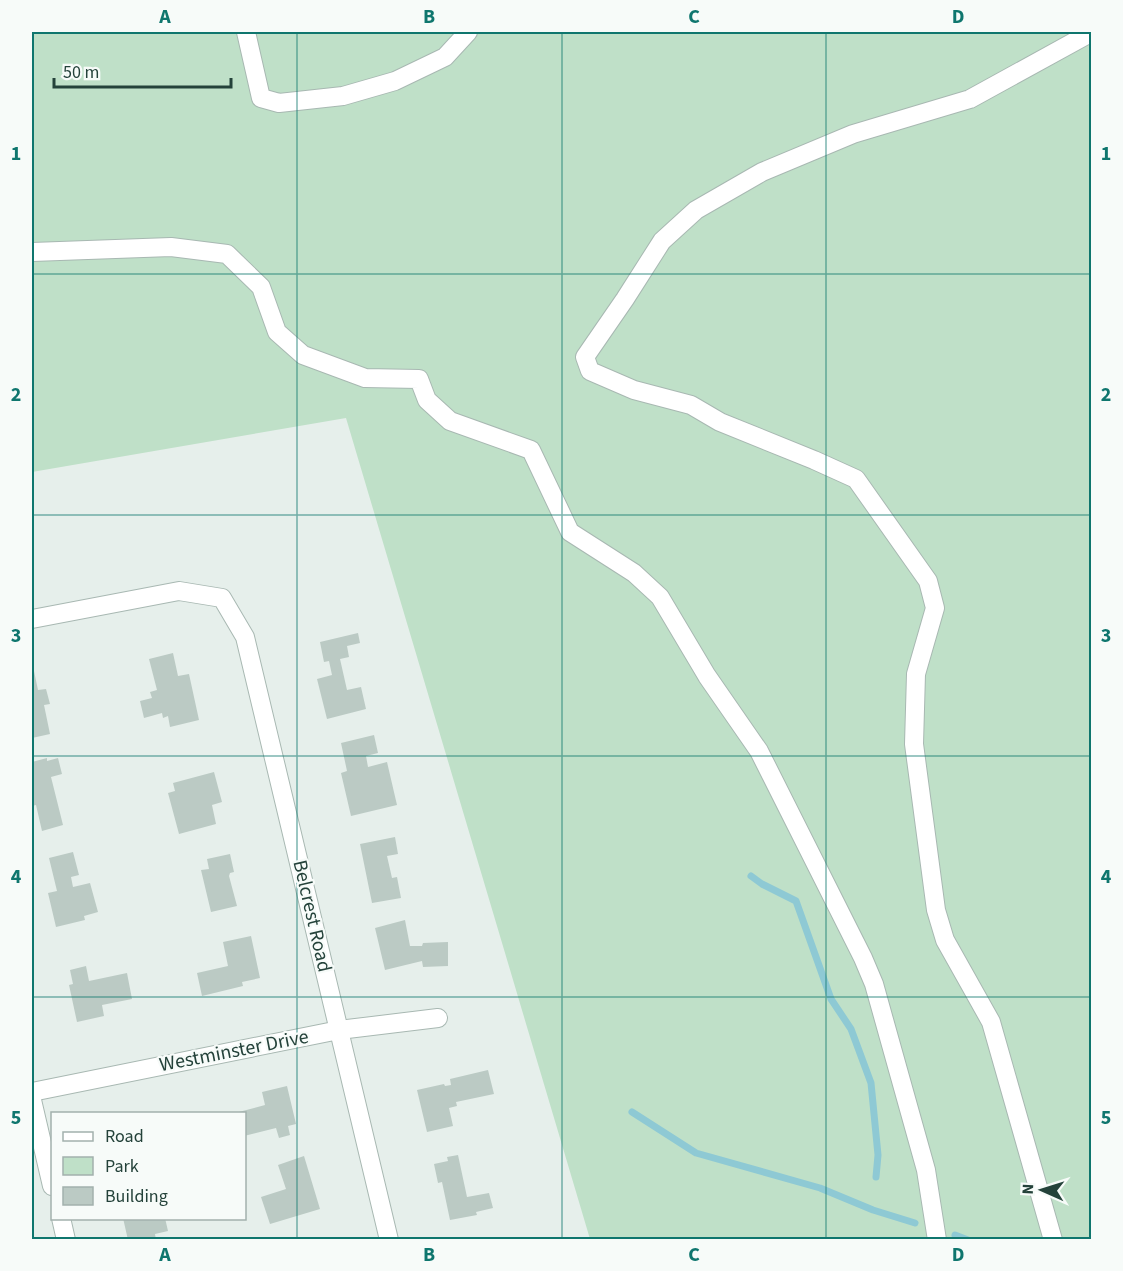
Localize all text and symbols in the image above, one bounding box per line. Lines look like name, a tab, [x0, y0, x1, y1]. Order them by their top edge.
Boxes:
text: A	[158, 3, 171, 31]
text: B	[423, 3, 435, 31]
text: C	[688, 3, 700, 31]
text: D	[952, 3, 964, 31]
scale bar	[54, 51, 231, 89]
text: 50 m	[63, 60, 99, 85]
text: 1	[11, 140, 21, 168]
text: 1	[1101, 140, 1111, 168]
text: 2	[11, 381, 21, 409]
text: 2	[1101, 381, 1111, 409]
text: 3	[11, 622, 21, 650]
text: 3	[1101, 622, 1111, 650]
street label: Belcrest Road	[286, 857, 338, 975]
text: 4	[11, 863, 22, 891]
text: 4	[1101, 863, 1112, 891]
street label: Westminster Drive	[157, 1023, 311, 1079]
text: 5	[11, 1104, 21, 1132]
text: 5	[1101, 1104, 1111, 1132]
legend	[51, 1112, 246, 1220]
text: Road	[105, 1124, 144, 1149]
text: Park	[105, 1154, 139, 1179]
north arrow	[1012, 1160, 1072, 1220]
text: N	[1017, 1183, 1039, 1195]
text: Building	[105, 1184, 168, 1209]
text: A	[158, 1241, 171, 1269]
text: B	[423, 1241, 435, 1269]
text: C	[688, 1241, 700, 1269]
text: D	[952, 1241, 964, 1269]

